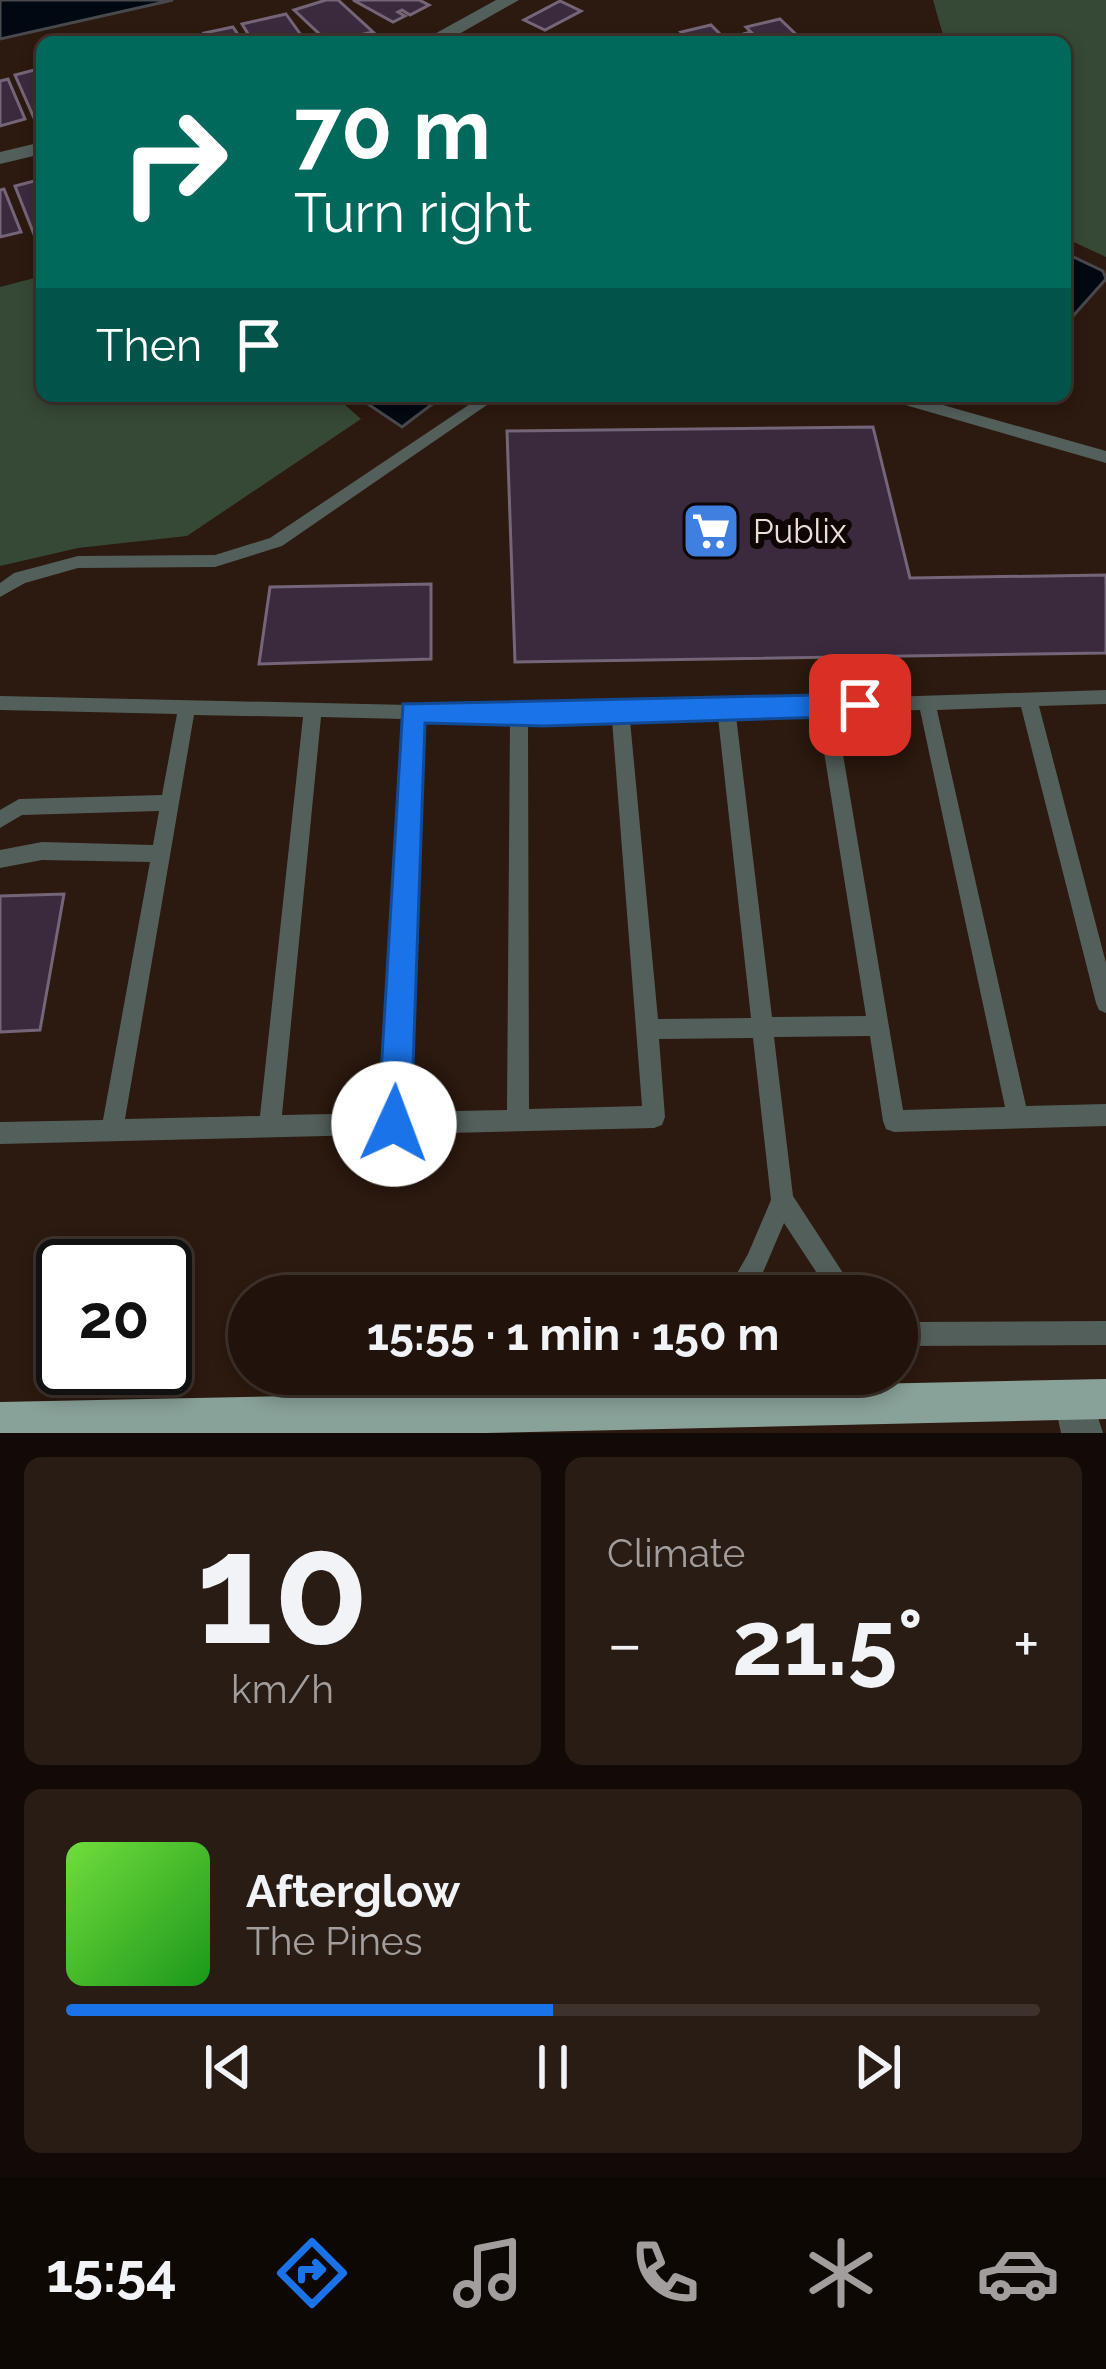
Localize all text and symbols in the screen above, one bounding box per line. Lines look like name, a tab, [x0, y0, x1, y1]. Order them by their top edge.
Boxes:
text: 70 m	[294, 80, 491, 179]
icon: right	[96, 84, 252, 240]
text: Turn right	[294, 181, 532, 245]
icon: arrive	[226, 312, 292, 378]
text: Then	[96, 319, 202, 372]
supermarket icon: Publix	[680, 500, 742, 562]
place label: Publix	[753, 512, 847, 551]
pin	[809, 654, 911, 756]
icon: arrive	[827, 672, 893, 738]
position arrow	[331, 1061, 457, 1187]
speed limit sign: 20	[36, 1239, 192, 1395]
text: 15:55 · 1 min · 150 m	[367, 1308, 779, 1361]
text: 10	[196, 1496, 369, 1680]
text: Climate	[607, 1530, 745, 1576]
text: 21.5°	[732, 1590, 923, 1696]
text: −	[607, 1605, 643, 1682]
text: +	[1013, 1605, 1040, 1682]
text: km/h	[231, 1666, 334, 1712]
text: Afterglow	[246, 1865, 460, 1918]
text: The Pines	[246, 1918, 423, 1964]
icon: previous	[195, 2034, 261, 2100]
icon: pause	[520, 2034, 586, 2100]
icon: next	[845, 2034, 911, 2100]
icon: directions	[270, 2231, 354, 2315]
icon: music	[446, 2231, 530, 2315]
icon: phone	[623, 2231, 707, 2315]
icon: climate	[799, 2231, 883, 2315]
icon: car	[976, 2231, 1060, 2315]
text: 15:54	[46, 2241, 177, 2305]

